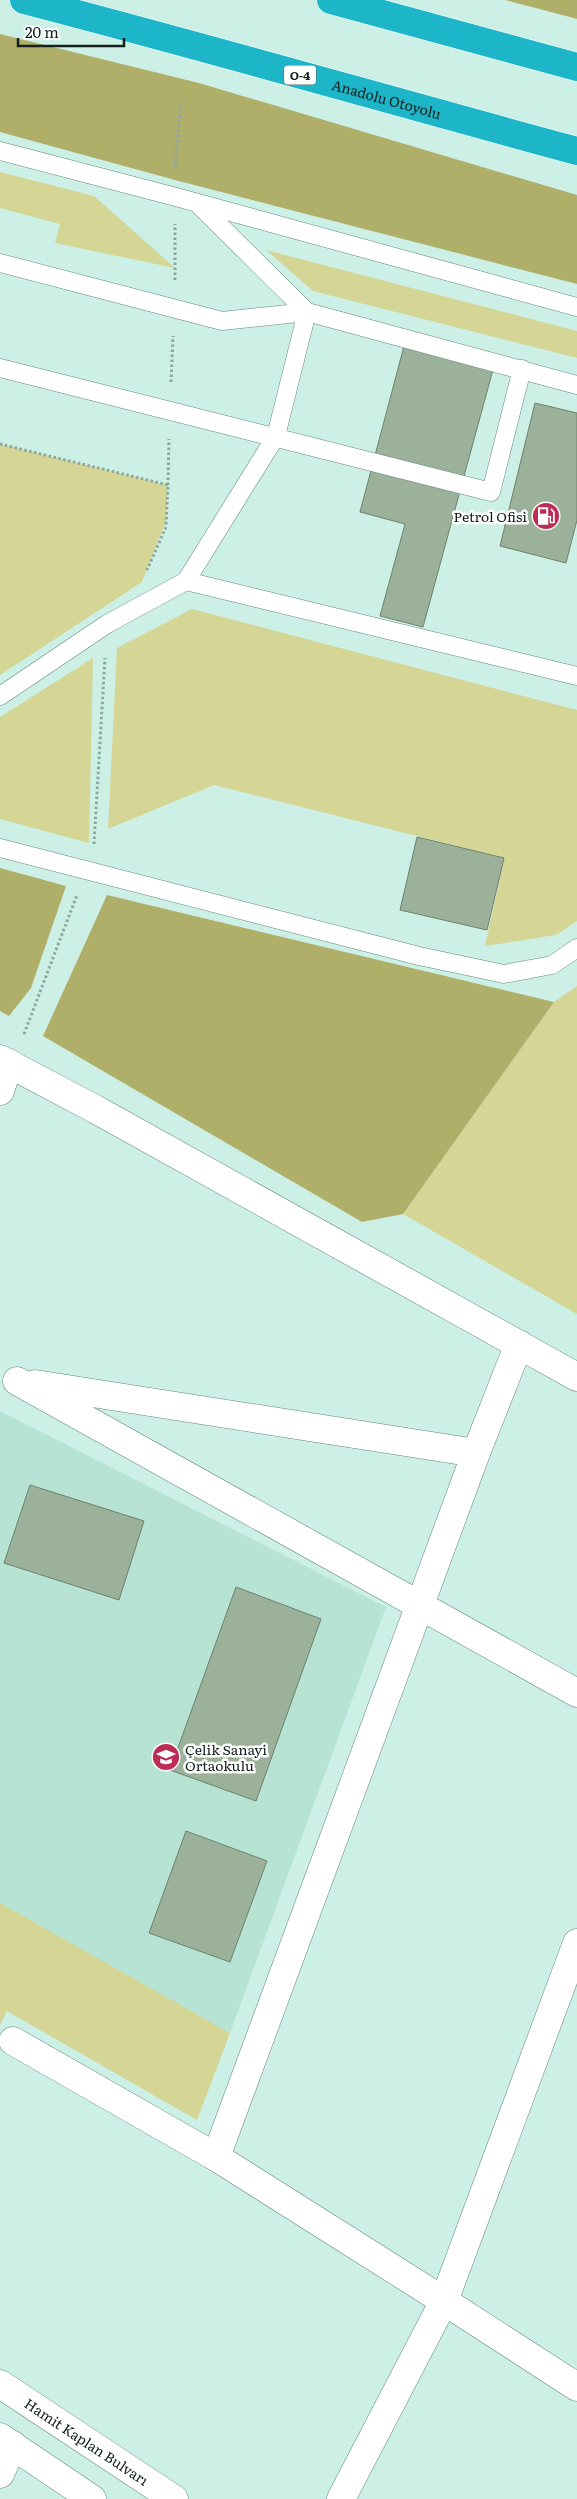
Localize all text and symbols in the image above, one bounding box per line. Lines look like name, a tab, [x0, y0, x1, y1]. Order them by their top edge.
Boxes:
scale bar	[18, 15, 124, 47]
text: 20 m	[25, 20, 59, 43]
road number: O-4	[284, 66, 316, 84]
street label: Anadolu Otoyolu	[330, 74, 444, 123]
fuel station icon: Petrol Ofisi	[531, 501, 561, 531]
place label: Petrol Ofisi	[454, 506, 527, 526]
place label: Çelik Sanayi Ortaokulu	[185, 1739, 267, 1775]
school or university icon: Çelik Sanayi Ortaokulu	[151, 1742, 181, 1772]
street label: Hamit Kaplan Bulvarı	[21, 2393, 153, 2490]

